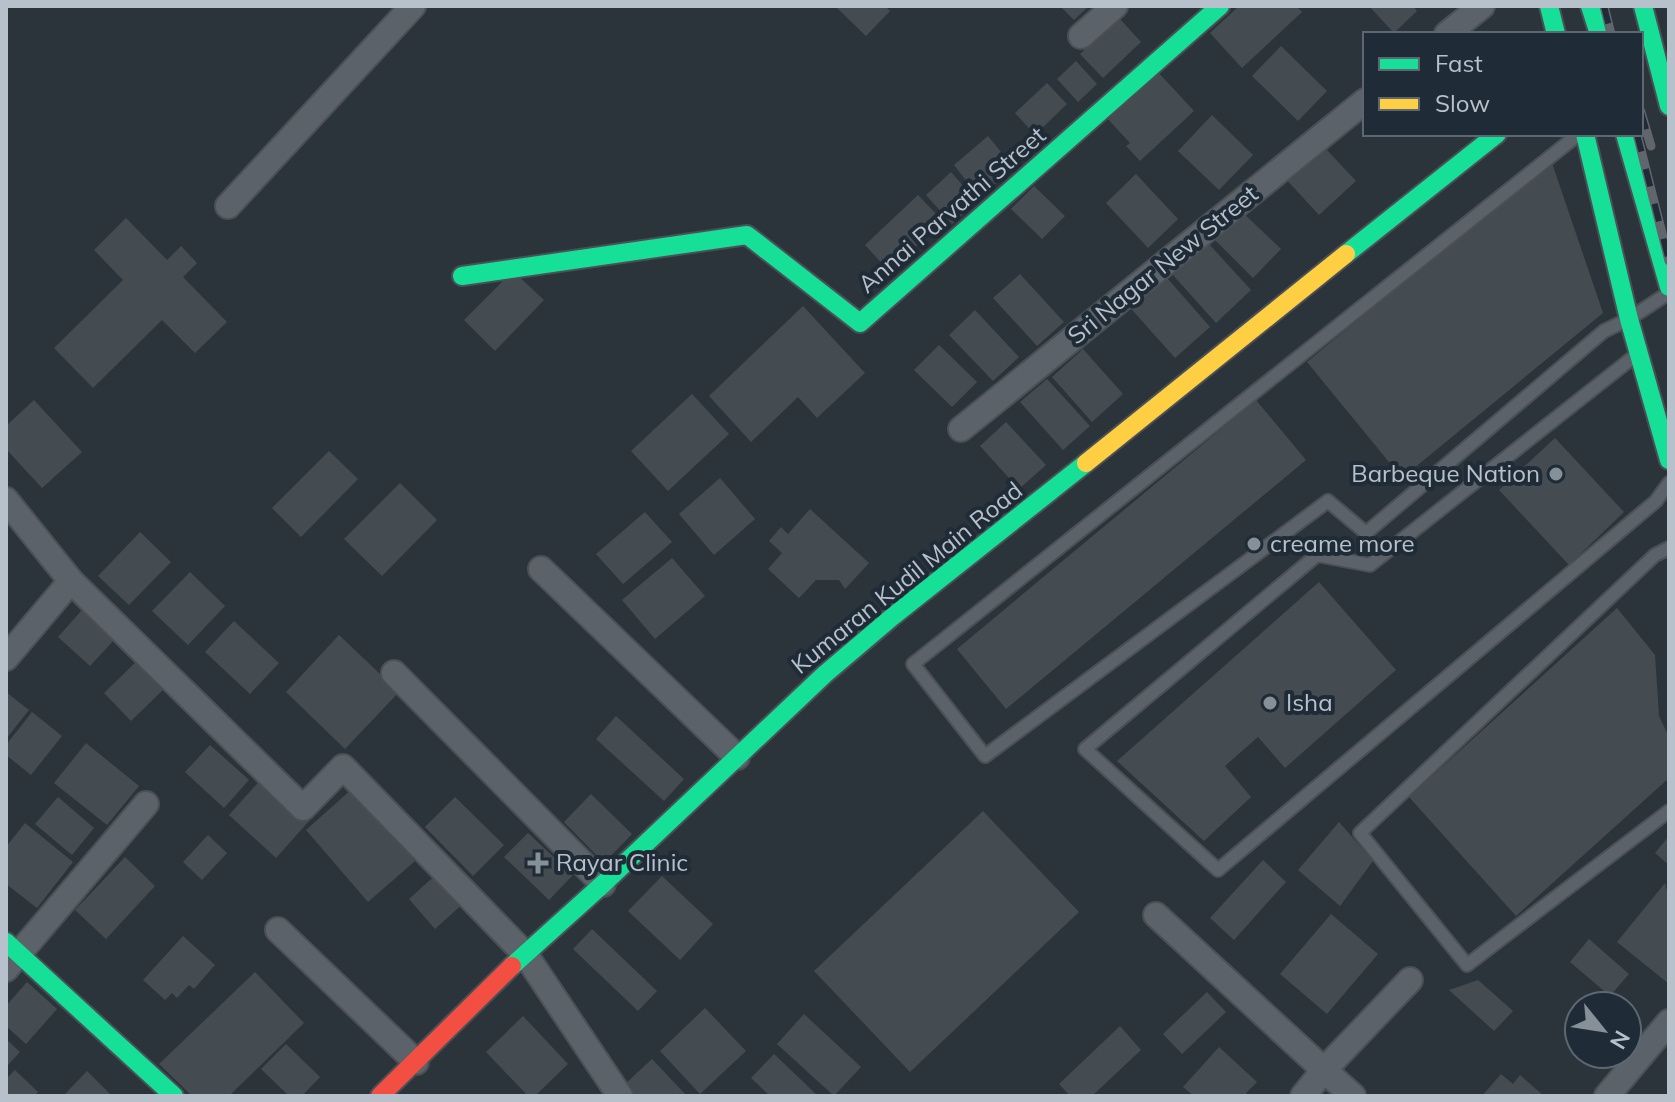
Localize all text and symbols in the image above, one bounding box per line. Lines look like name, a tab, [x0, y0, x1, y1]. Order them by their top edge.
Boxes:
legend	[1363, 32, 1643, 136]
text: Fast	[1435, 48, 1483, 78]
text: Slow	[1435, 88, 1490, 118]
street label: Annai Parvathi Street	[851, 120, 1051, 299]
street label: Sri Nagar New Street	[1061, 178, 1264, 350]
place label: Barbeque Nation	[1351, 458, 1540, 488]
marker: Barbeque Nation	[1547, 465, 1565, 483]
street label: Kumaran Kudil Main Road	[785, 475, 1028, 680]
place label: creame more	[1270, 528, 1415, 558]
marker: creame more	[1245, 535, 1263, 553]
place label: Isha	[1286, 687, 1333, 717]
marker: Isha	[1261, 694, 1279, 712]
place label: Rayar Clinic	[556, 847, 688, 877]
marker: Rayar Clinic	[527, 852, 549, 874]
north arrow	[1563, 990, 1643, 1070]
text: N	[1604, 1026, 1637, 1054]

